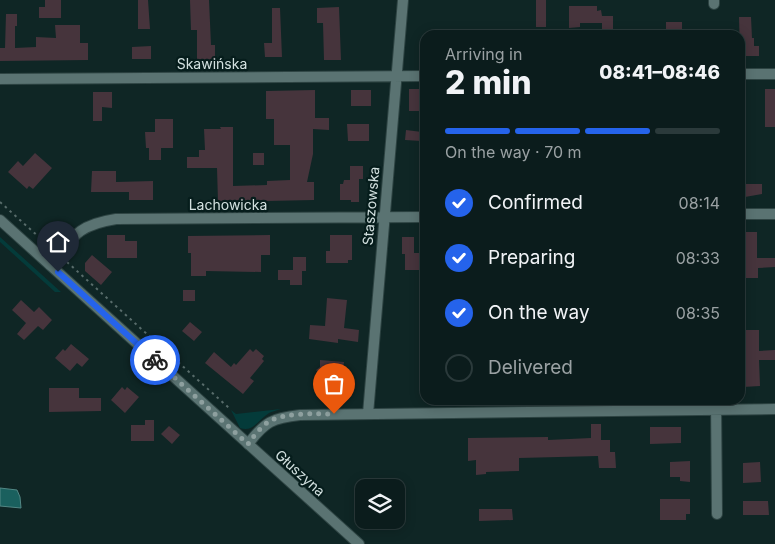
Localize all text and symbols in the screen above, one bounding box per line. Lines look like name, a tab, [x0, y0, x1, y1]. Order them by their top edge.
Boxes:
text: Arriving in	[445, 44, 522, 64]
street label: Skawińska	[177, 55, 247, 72]
text: 08:41–08:46	[599, 61, 720, 84]
text: 2 min	[445, 63, 531, 102]
text: On the way · 70 m	[445, 142, 582, 162]
street label: Staszowska	[359, 166, 382, 246]
icon: check	[445, 189, 473, 217]
text: Confirmed	[488, 191, 583, 214]
text: 08:14	[679, 193, 720, 213]
street label: Lachowicka	[189, 196, 267, 213]
pin	[37, 221, 79, 272]
icon: home	[44, 228, 72, 256]
icon: check	[445, 244, 473, 272]
text: Preparing	[488, 246, 575, 269]
text: 08:33	[676, 248, 720, 268]
icon: check	[445, 299, 473, 327]
text: On the way	[488, 301, 590, 324]
text: 08:35	[676, 303, 720, 323]
courier	[130, 335, 180, 385]
icon: bike	[141, 346, 169, 374]
text: Delivered	[488, 356, 573, 379]
pin	[313, 363, 355, 414]
icon: bag	[320, 370, 348, 398]
street label: Głuszyna	[272, 446, 329, 499]
map controls	[355, 479, 405, 529]
button: layers	[355, 479, 405, 529]

